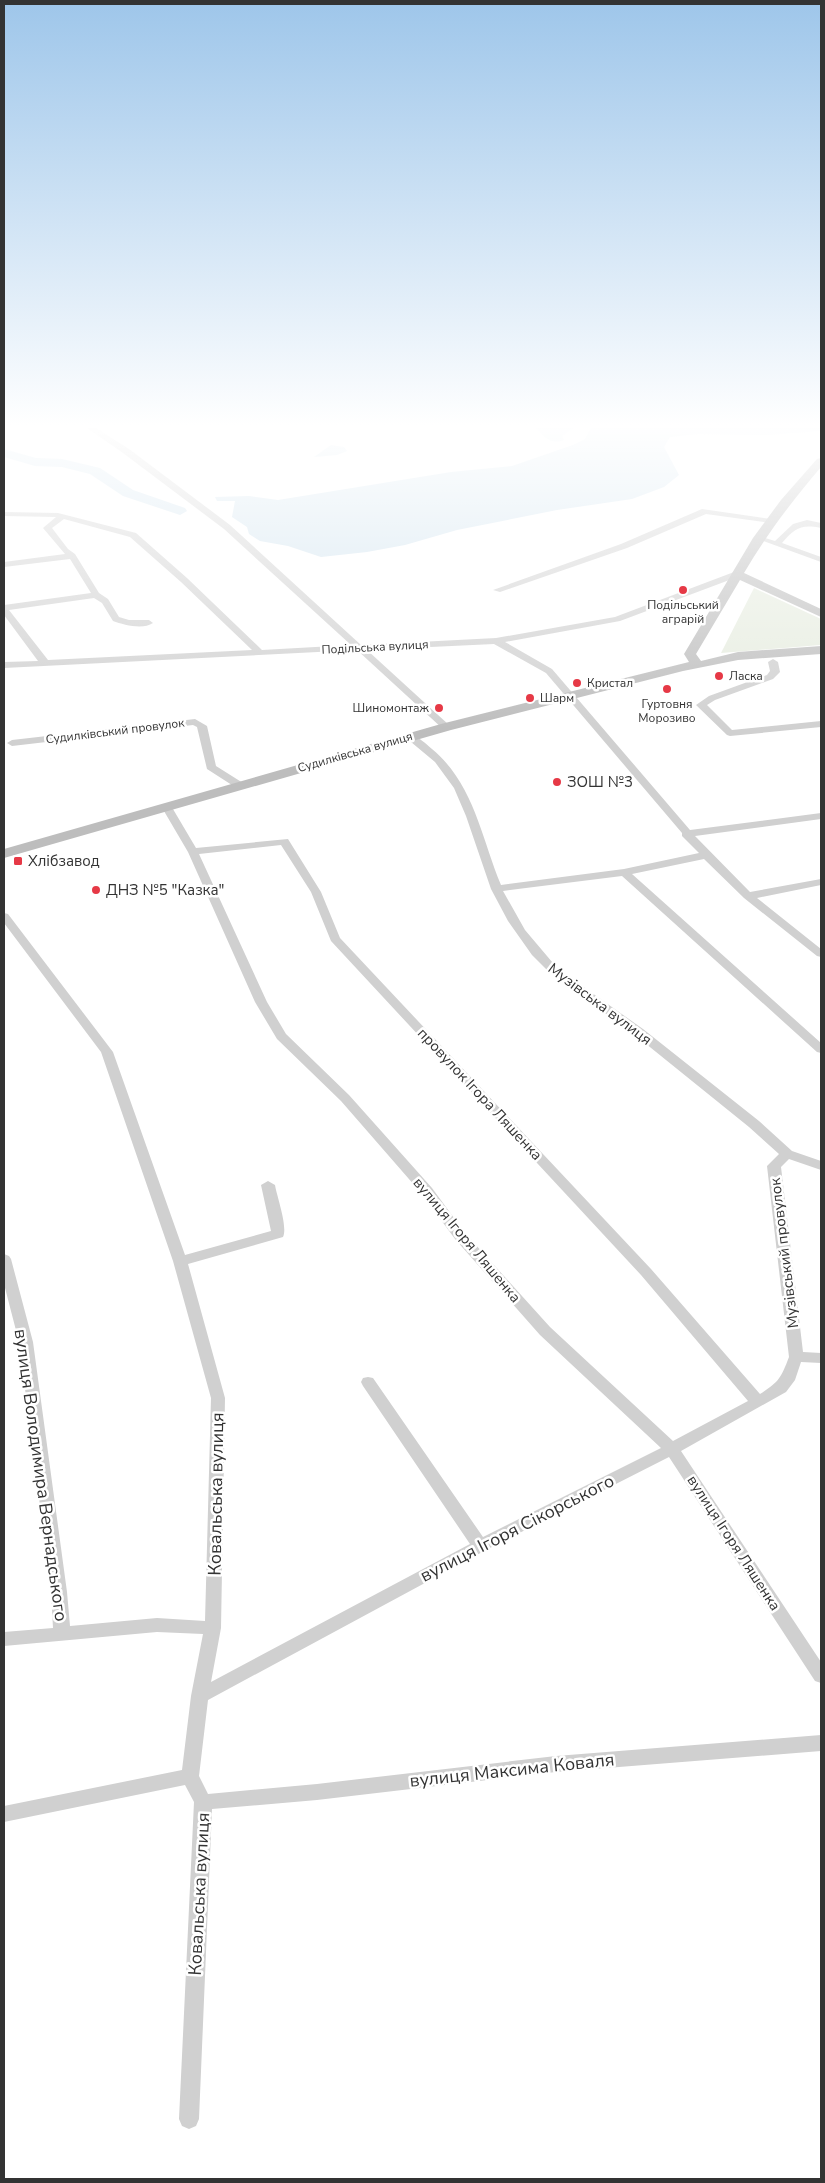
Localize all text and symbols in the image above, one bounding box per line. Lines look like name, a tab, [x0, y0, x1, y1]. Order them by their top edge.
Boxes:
marker: Подільський аграрій	[677, 584, 689, 596]
place label: Подільський аграрій	[647, 597, 719, 627]
street label: Подільська вулиця	[321, 636, 429, 658]
place label: Ласка	[729, 668, 763, 684]
marker: Ласка	[713, 670, 725, 682]
place label: Кристал	[587, 675, 633, 691]
marker: Кристал	[571, 677, 583, 689]
marker: Гуртовня Морозиво	[661, 683, 673, 695]
place label: Шарм	[540, 690, 574, 706]
marker: Шарм	[524, 692, 536, 704]
place label: Гуртовня Морозиво	[638, 696, 696, 726]
place label: Шиномонтаж	[353, 700, 430, 716]
marker: Шиномонтаж	[433, 702, 445, 714]
street label: Судилківський провулок	[45, 714, 186, 747]
street label: Судилківська вулиця	[296, 728, 414, 776]
place label: ЗОШ №3	[567, 772, 633, 792]
marker: ЗОШ №3	[551, 776, 563, 788]
place label: Хлібзавод	[28, 851, 100, 871]
marker: Хлібзавод	[12, 855, 24, 867]
place label: ДНЗ №5 "Казка"	[106, 880, 224, 900]
marker: ДНЗ №5 "Казка"	[90, 884, 102, 896]
street label: Музівська вулиця	[544, 958, 656, 1050]
street label: провулок Ігора Ляшенка	[413, 1023, 547, 1165]
street label: вулиця Ігоря Ляшенка	[409, 1173, 525, 1307]
street label: Музівський провулок	[765, 1177, 803, 1329]
street label: вулиця Володимира Вернадського	[9, 1327, 73, 1623]
street label: Ковальська вулиця	[203, 1412, 229, 1576]
street label: вулиця Ігоря Сікорського	[416, 1469, 618, 1587]
street label: вулиця Ігоря Ляшенка	[683, 1471, 785, 1615]
street label: вулиця Максима Коваля	[408, 1747, 616, 1793]
street label: Ковальська вулиця	[183, 1812, 215, 1976]

